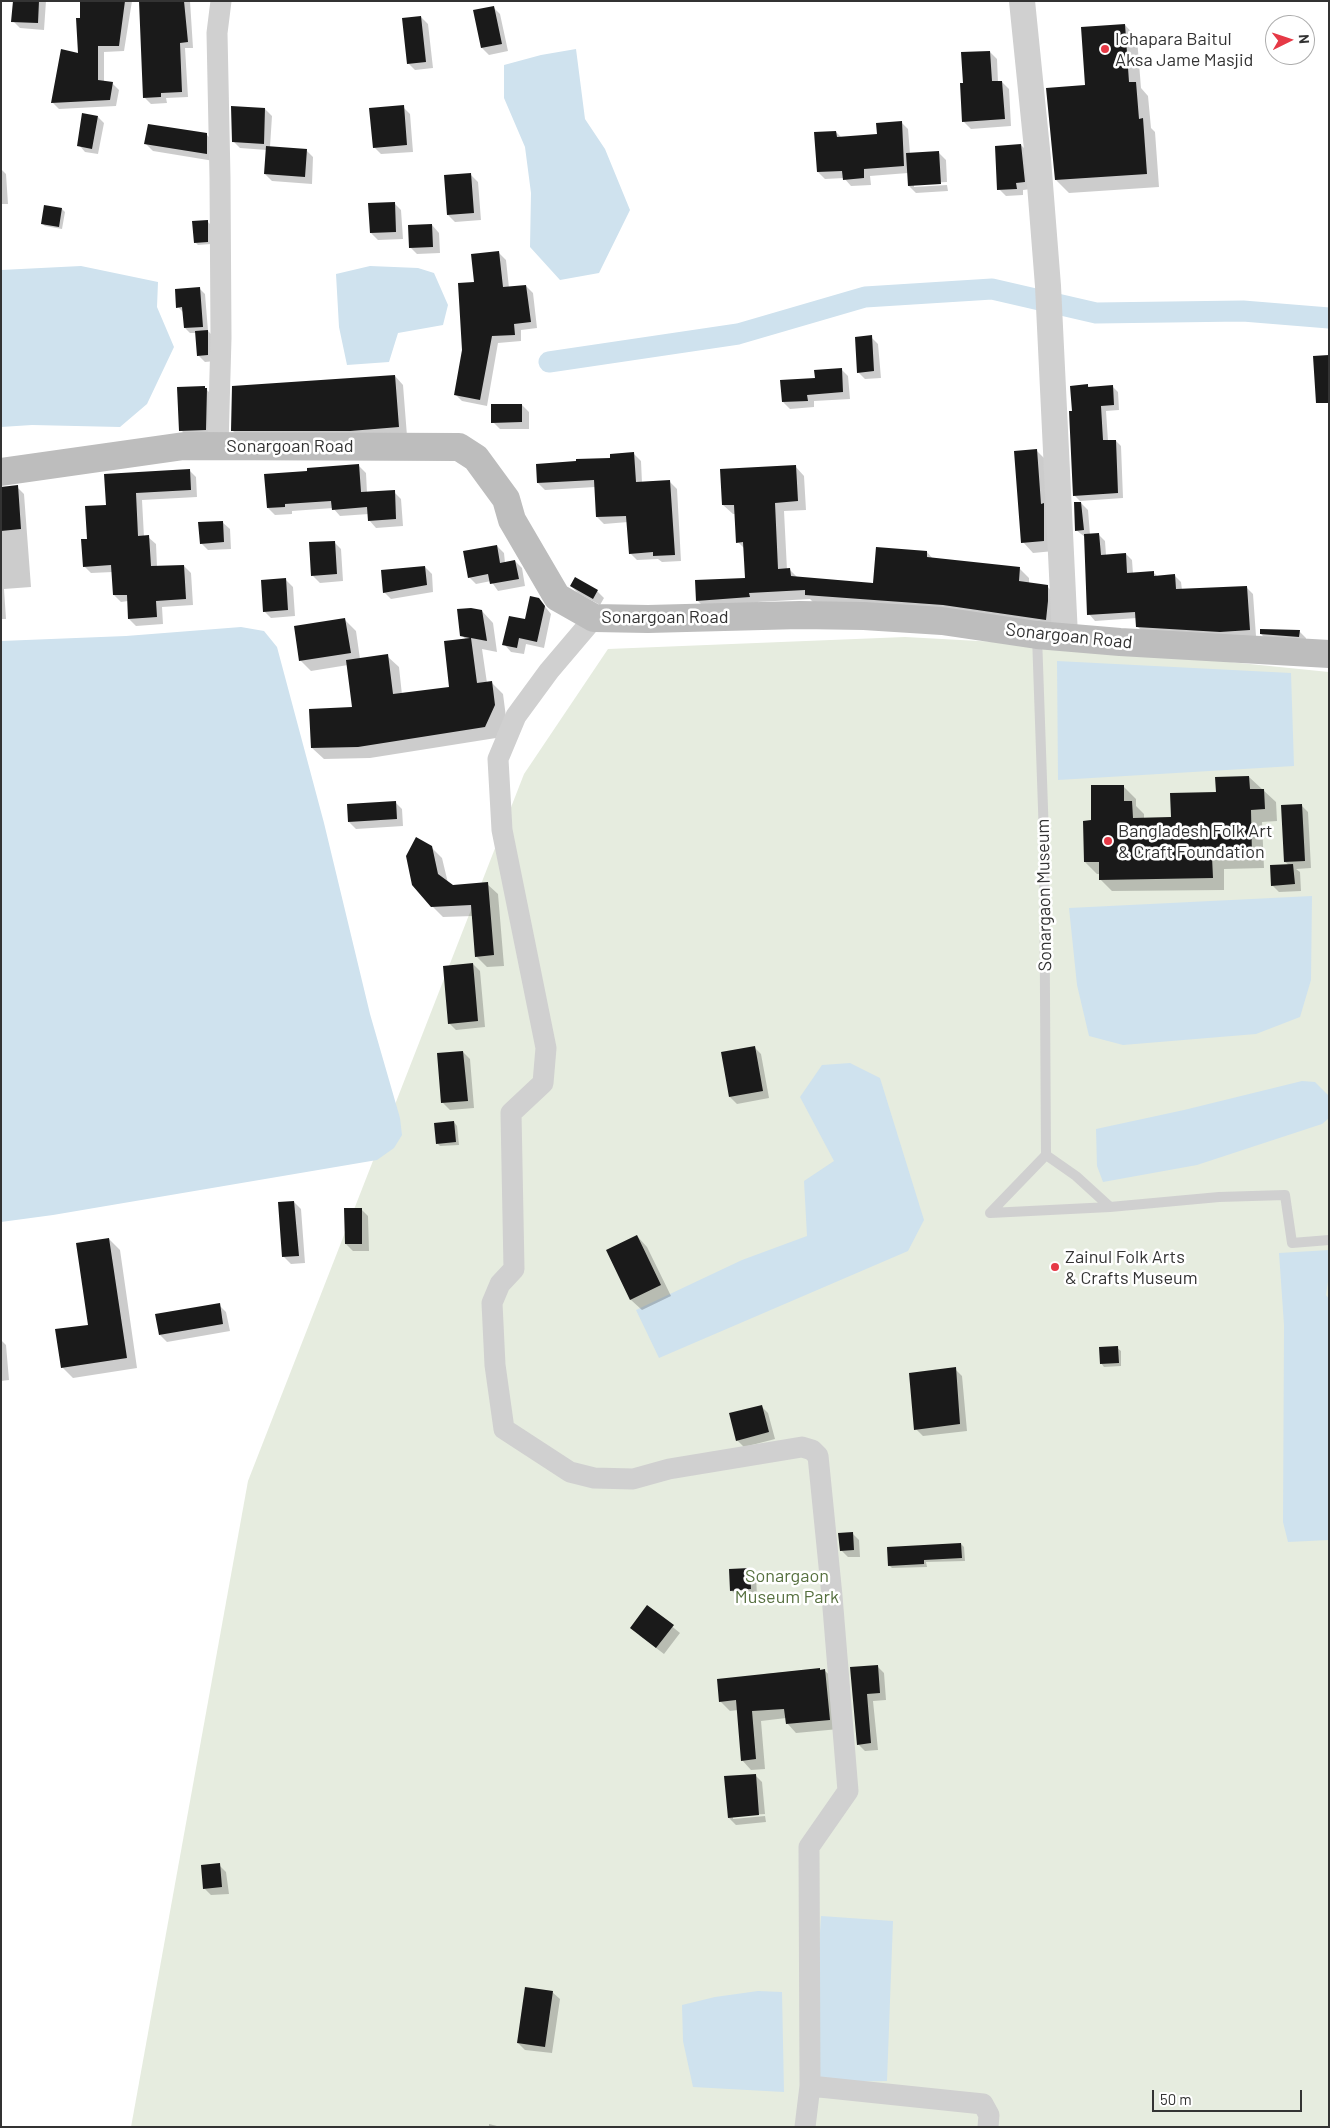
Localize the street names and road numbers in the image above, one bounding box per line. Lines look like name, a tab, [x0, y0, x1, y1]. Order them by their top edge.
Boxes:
street label: Sonargoan Road	[226, 435, 354, 457]
street label: Sonargoan Road	[601, 606, 729, 628]
street label: Sonargoan Road	[1005, 619, 1133, 653]
street label: Sonargaon Museum	[1032, 818, 1056, 972]

